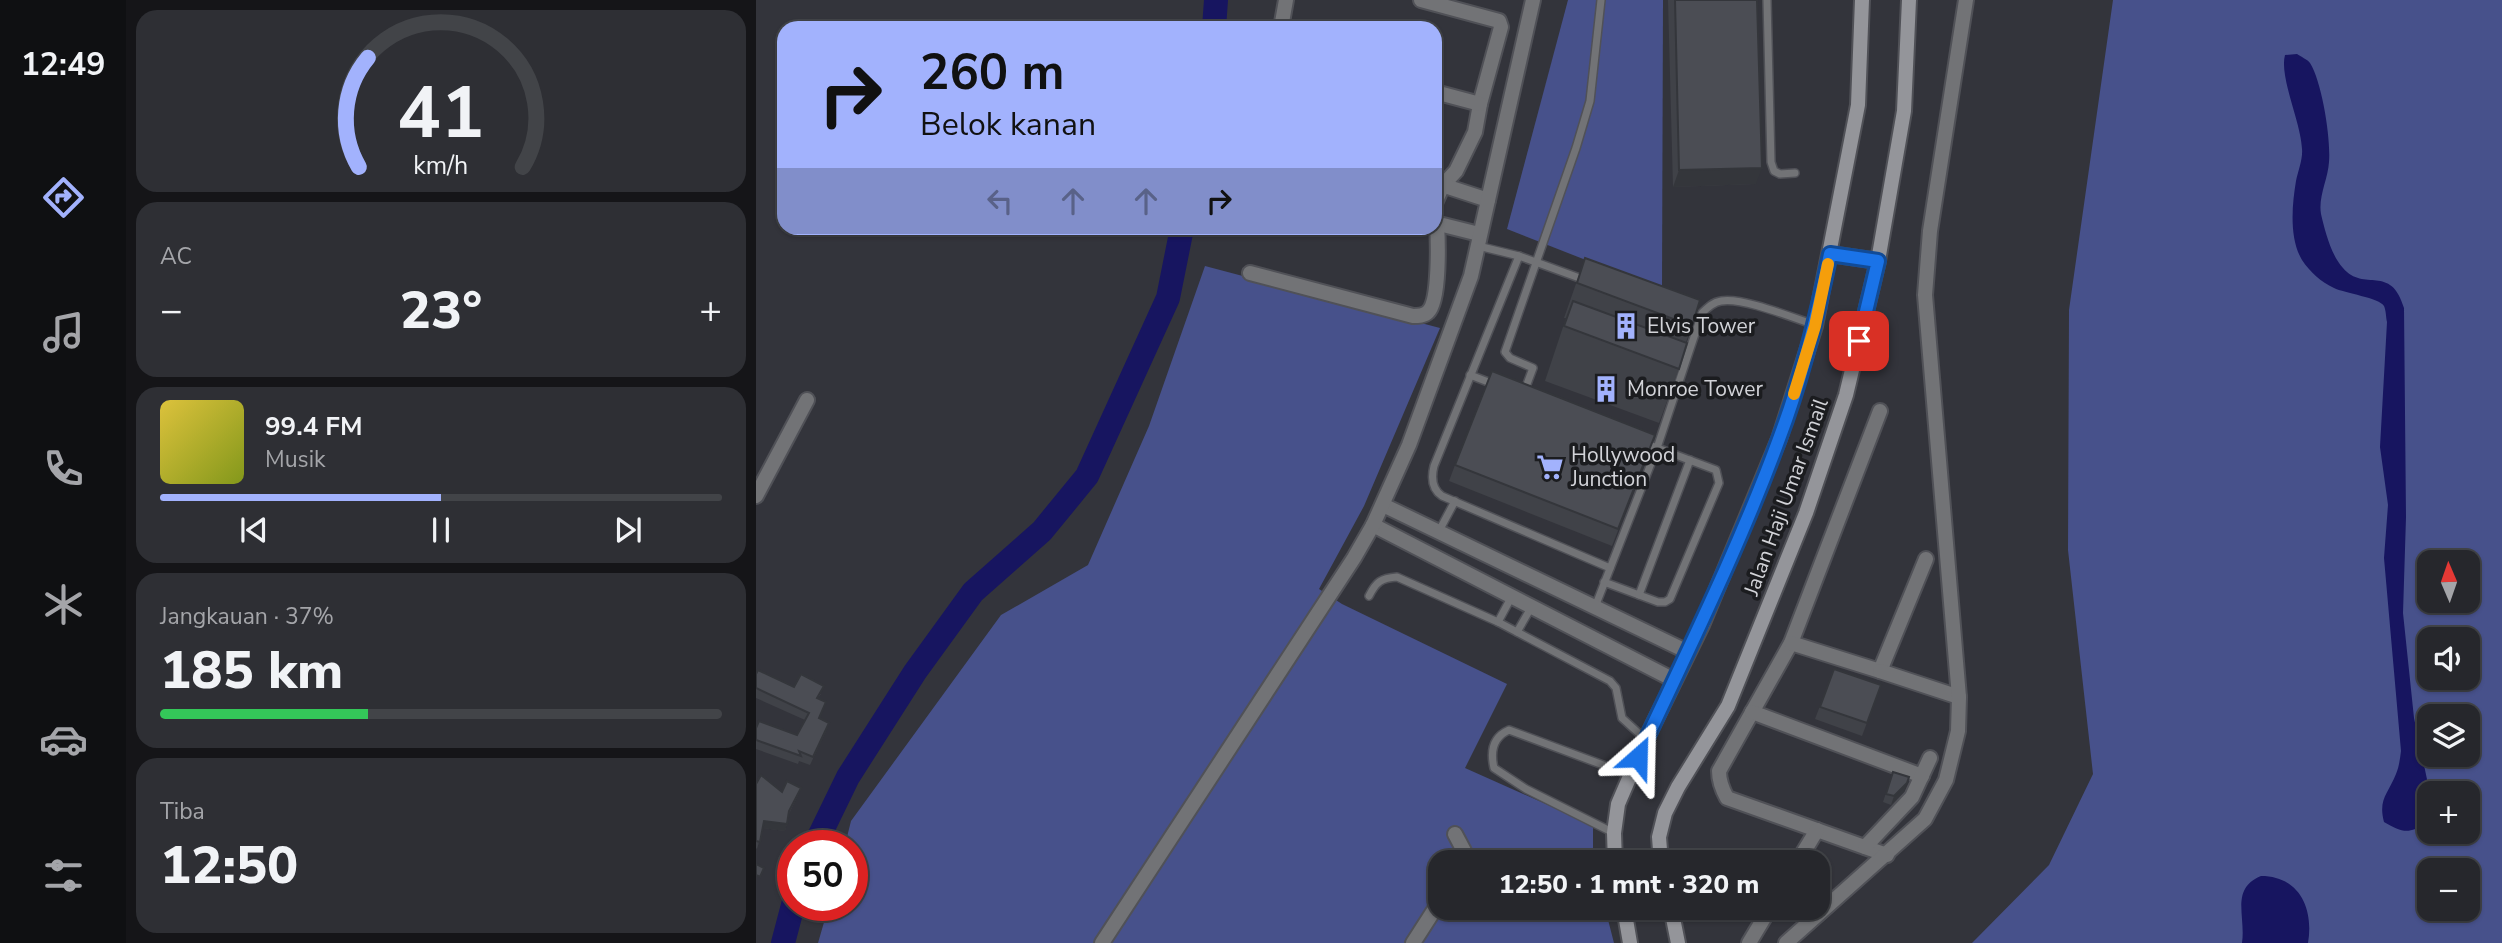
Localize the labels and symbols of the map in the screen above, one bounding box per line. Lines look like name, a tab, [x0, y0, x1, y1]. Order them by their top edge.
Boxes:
building icon: Elvis Tower	[1611, 311, 1641, 341]
pin	[1829, 311, 1889, 371]
place label: Elvis Tower	[1647, 312, 1756, 340]
building icon: Monroe Tower	[1591, 374, 1621, 404]
place label: Monroe Tower	[1627, 375, 1763, 403]
street label: Jalan Haji Umar Ismail	[1737, 394, 1835, 600]
place label: Hollywood Junction	[1570, 441, 1675, 493]
supermarket icon: Hollywood Junction	[1535, 452, 1565, 482]
north arrow	[2417, 550, 2480, 612]
position arrow	[1601, 720, 1675, 794]
speed limit sign: 50	[777, 830, 868, 921]

